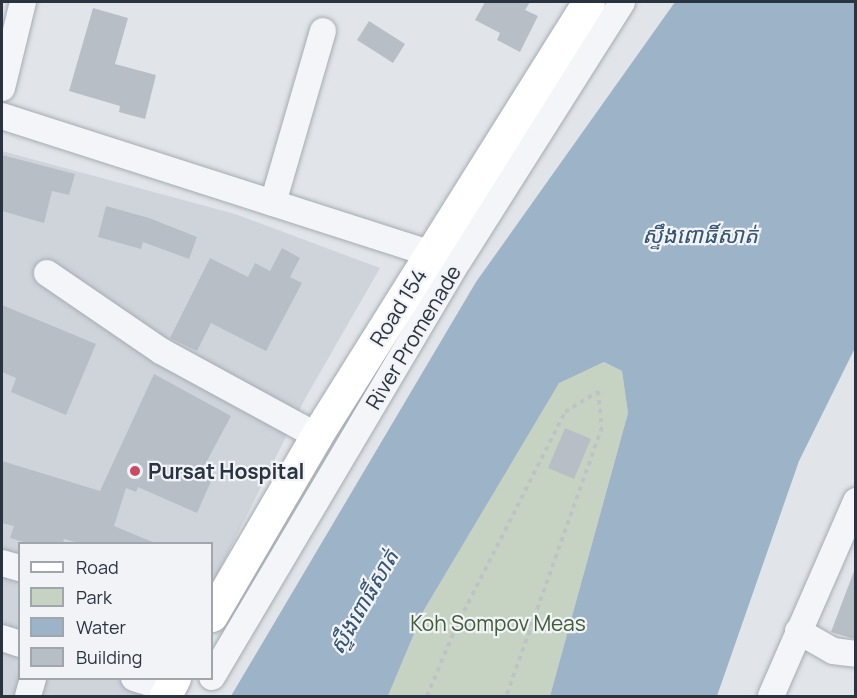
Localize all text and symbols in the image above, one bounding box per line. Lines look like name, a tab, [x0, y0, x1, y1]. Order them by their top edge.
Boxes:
water label: ស្ទឹងពោធិ៍សាត់	[642, 223, 758, 249]
street label: River Promenade	[360, 260, 466, 414]
street label: Road 154	[364, 264, 432, 350]
place label: Pursat Hospital	[148, 458, 304, 484]
marker: Pursat Hospital	[126, 462, 144, 480]
legend	[18, 542, 213, 680]
water label: ស្ទឹងពោធិ៍សាត់	[324, 545, 404, 659]
text: Road	[76, 555, 119, 579]
text: Park	[76, 585, 112, 609]
park label: Koh Sompov Meas	[410, 610, 586, 636]
text: Water	[76, 615, 126, 639]
text: Building	[76, 645, 142, 669]

